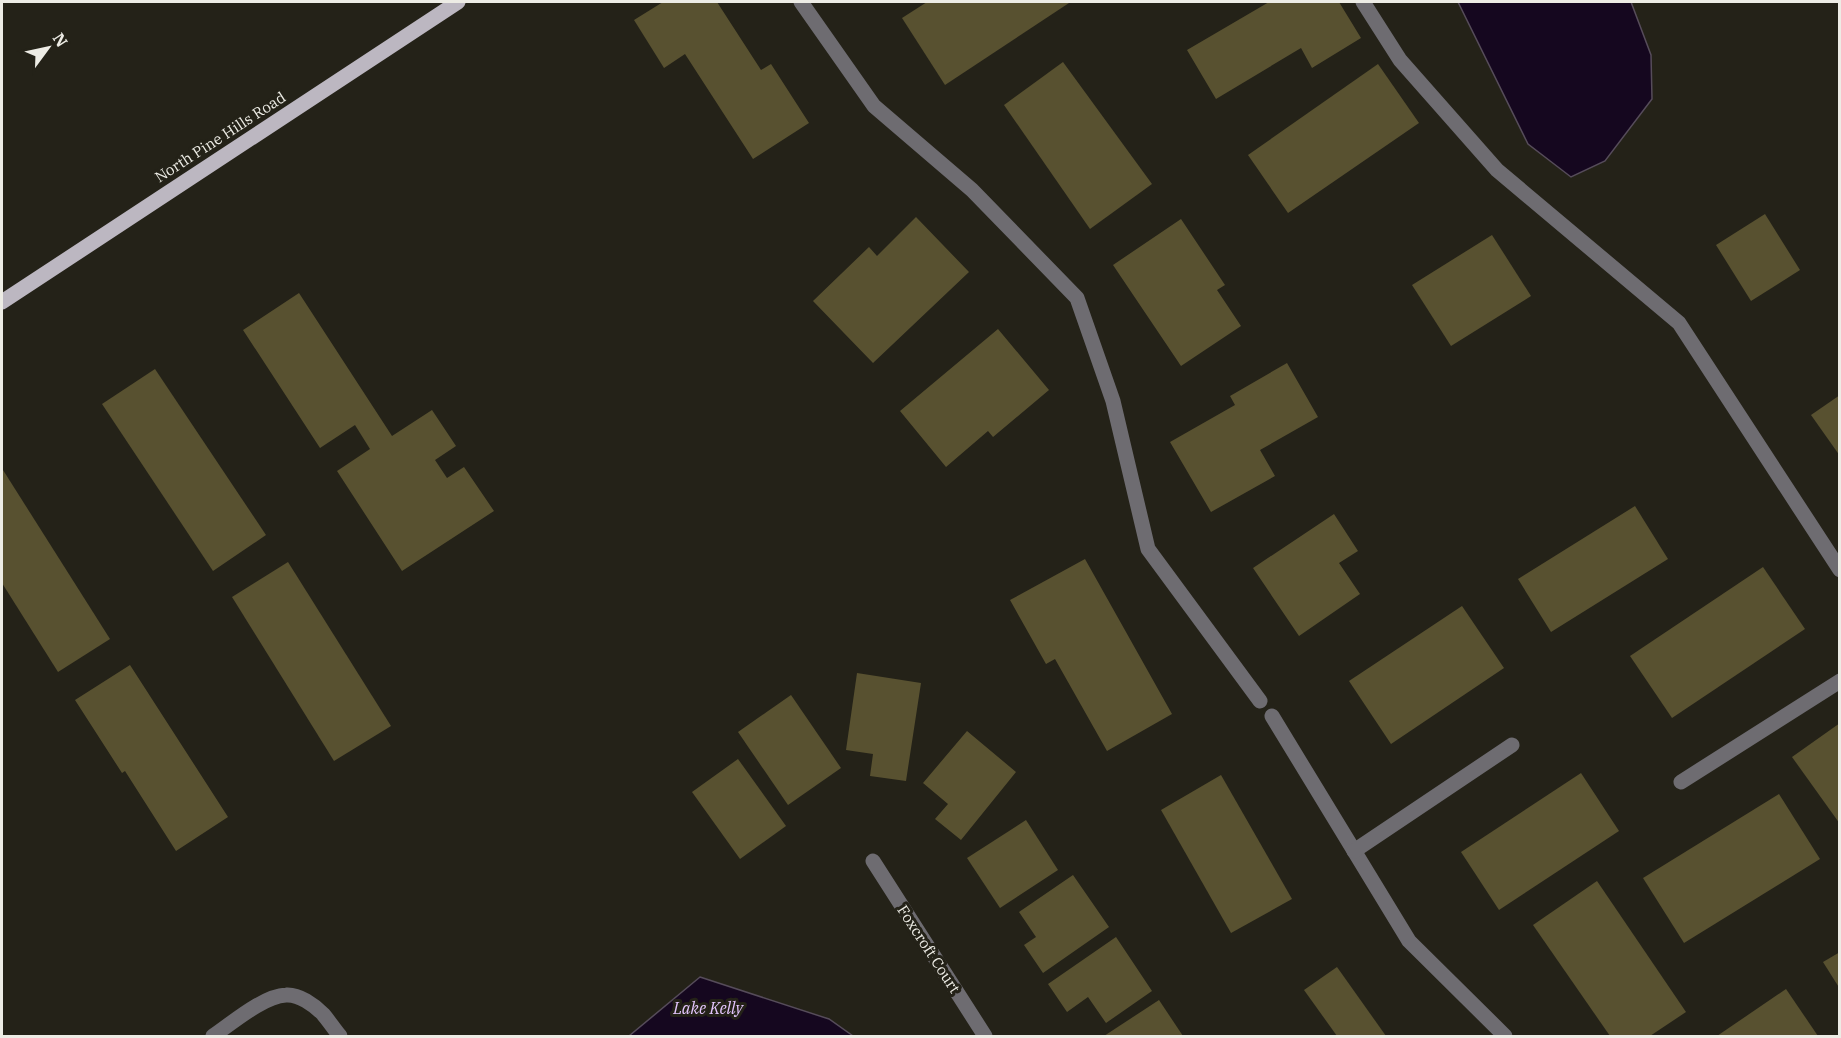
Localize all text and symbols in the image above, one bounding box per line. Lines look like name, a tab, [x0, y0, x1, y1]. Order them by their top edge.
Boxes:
north arrow	[18, 18, 78, 78]
text: N	[49, 29, 72, 51]
street label: North Pine Hills Road	[151, 88, 289, 186]
street label: Foxcroft Court	[893, 901, 965, 997]
water label: Lake Kelly	[672, 998, 745, 1018]

